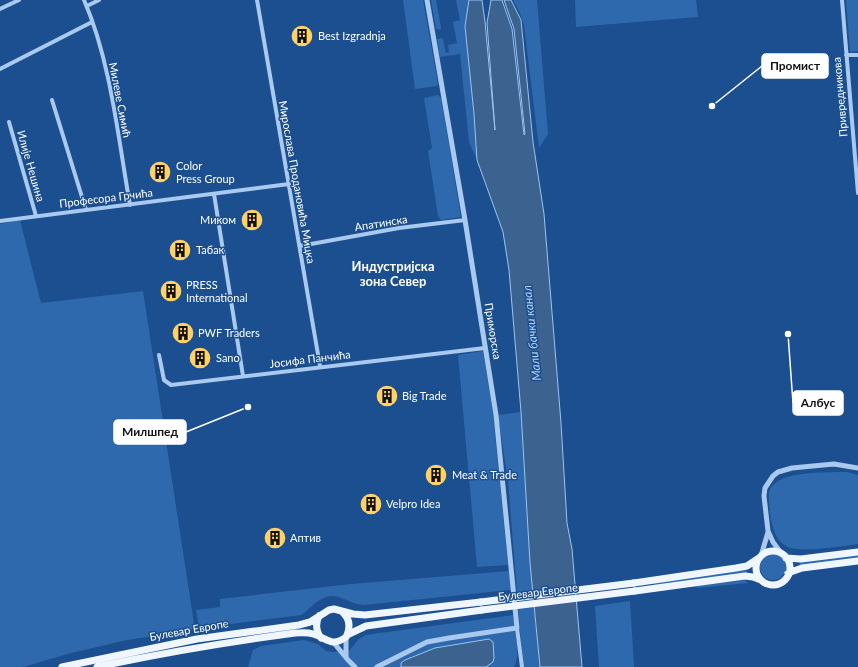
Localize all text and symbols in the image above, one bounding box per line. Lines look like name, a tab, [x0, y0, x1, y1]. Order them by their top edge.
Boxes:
building icon: Best Izgradnja	[289, 23, 315, 49]
place label: Best Izgradnja	[318, 29, 386, 42]
callout: Промист	[762, 54, 828, 78]
street label: Привредникова	[830, 57, 849, 137]
text: Промист	[770, 58, 821, 73]
street label: Милеве Симић	[107, 61, 134, 139]
street label: Мирослава Продановића Мицка	[277, 99, 318, 264]
street label: Илије Нешина	[15, 129, 48, 203]
building icon: Color Press Group	[147, 159, 173, 185]
place label: Color Press Group	[176, 159, 235, 185]
street label: Професора Грчића	[58, 185, 153, 210]
building icon: Миком	[239, 207, 265, 233]
street label: Апатинска	[354, 212, 408, 233]
place label: Миком	[200, 213, 236, 226]
building icon: Табак	[167, 237, 193, 263]
place label: Табак	[196, 243, 225, 256]
district label: Индустријска зона Север	[352, 258, 434, 289]
building icon: PRESS International	[158, 278, 184, 304]
place label: PRESS International	[186, 278, 248, 304]
water label: Мали бачки канал	[519, 285, 544, 382]
street label: Приморска	[483, 302, 504, 360]
building icon: PWF Traders	[170, 320, 196, 346]
place label: PWF Traders	[198, 326, 260, 339]
building icon: Sano	[187, 345, 213, 371]
street label: Јосифа Панчића	[269, 347, 351, 370]
place label: Sano	[216, 351, 240, 364]
building icon: Big Trade	[374, 383, 400, 409]
place label: Big Trade	[402, 389, 447, 402]
callout: Албус	[793, 391, 843, 415]
text: Албус	[800, 395, 835, 410]
callout: Милшпед	[114, 420, 186, 444]
text: Милшпед	[122, 424, 179, 439]
building icon: Meat & Trade	[423, 462, 449, 488]
place label: Meat & Trade	[452, 468, 517, 481]
building icon: Velpro Idea	[358, 491, 384, 517]
place label: Velpro Idea	[386, 497, 440, 510]
building icon: Аптив	[262, 525, 288, 551]
place label: Аптив	[290, 531, 321, 544]
street label: Булевар Европе	[497, 580, 579, 603]
street label: Булевар Европе	[148, 616, 230, 643]

